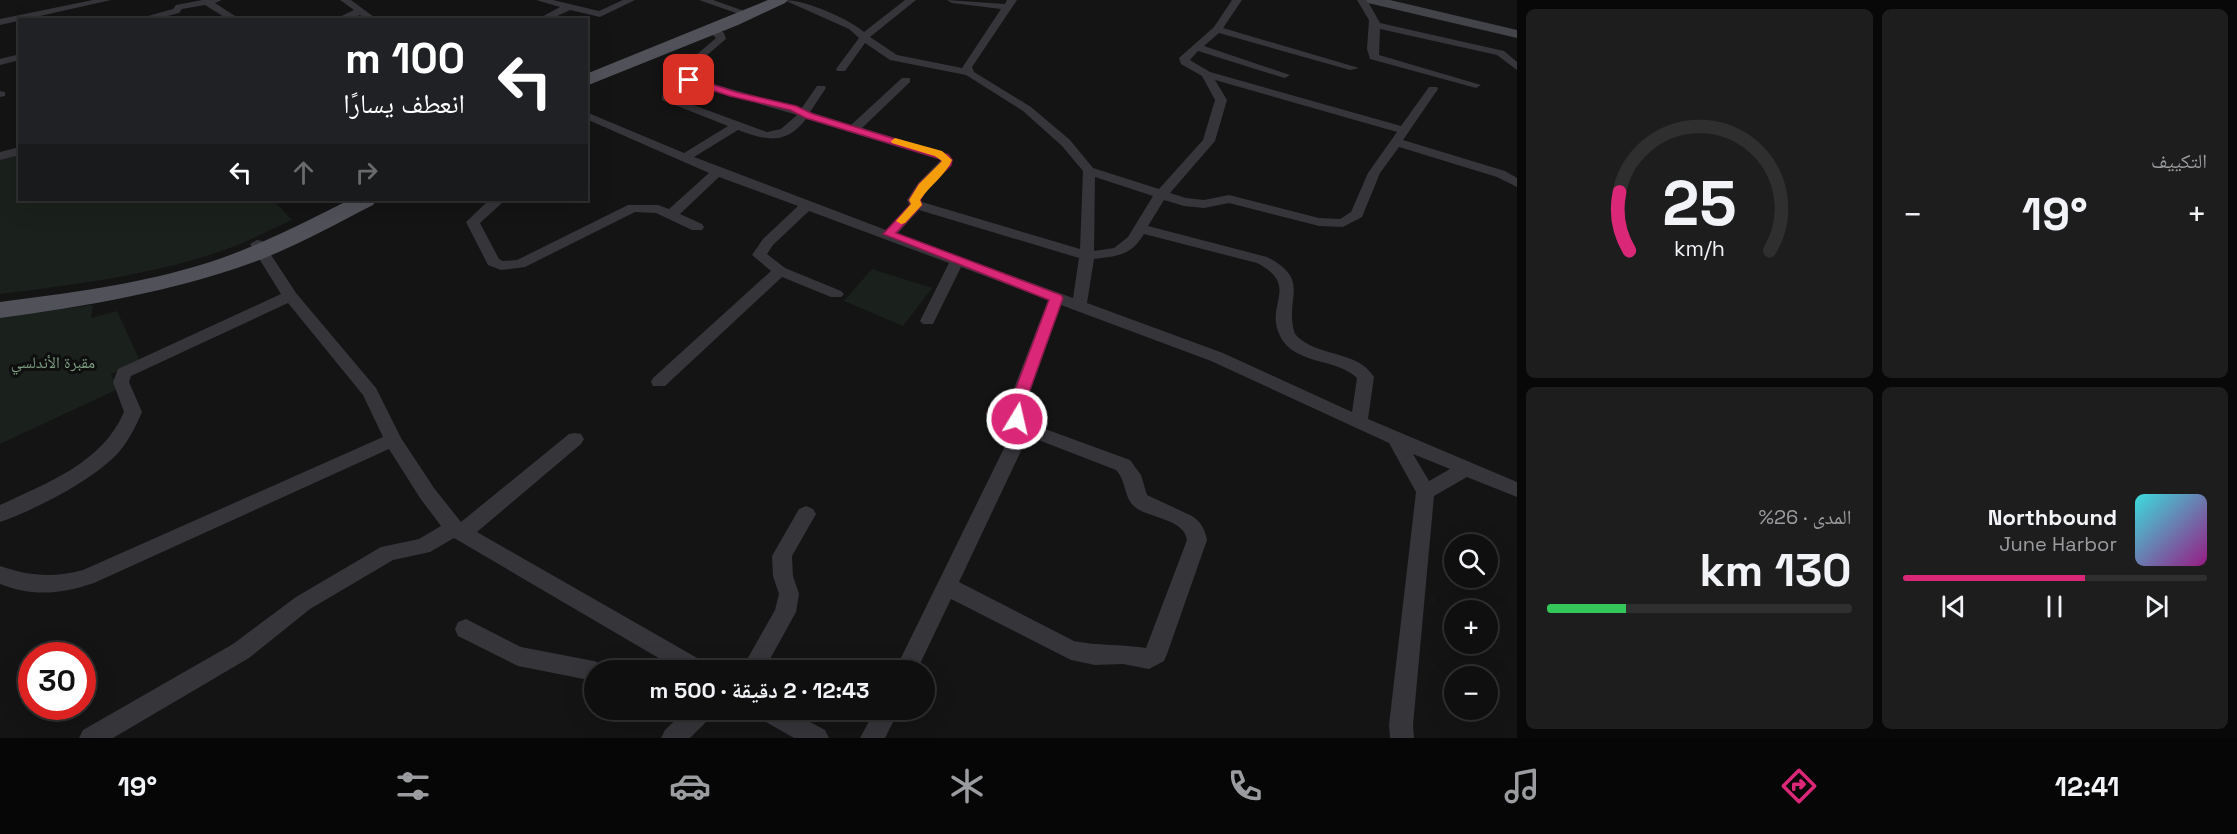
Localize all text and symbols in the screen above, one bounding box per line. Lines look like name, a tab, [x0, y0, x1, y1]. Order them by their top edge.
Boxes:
text: 100 m	[345, 32, 465, 85]
icon: left	[486, 42, 564, 120]
pin	[663, 54, 714, 105]
icon: arrive	[672, 63, 705, 96]
text: انعطف يسارًا	[343, 86, 465, 121]
text: التكييف	[2151, 148, 2207, 174]
icon: left	[224, 156, 257, 189]
icon: ahead	[287, 156, 320, 189]
icon: right	[350, 156, 383, 189]
text: 25	[1662, 164, 1736, 243]
text: 19°	[2022, 186, 2088, 243]
text: −	[1903, 194, 1923, 236]
text: +	[2187, 194, 2207, 236]
text: km/h	[1674, 235, 1725, 262]
park label: مقبرة الأندلسي	[11, 352, 95, 375]
position arrow	[985, 387, 1049, 451]
text: Northbound	[1988, 503, 2117, 531]
text: المدى · 26%	[1759, 504, 1852, 530]
text: June Harbor	[1999, 531, 2117, 557]
map controls	[1444, 534, 1498, 720]
button: search	[1444, 534, 1498, 588]
text: 130 km	[1699, 542, 1852, 599]
icon: previous	[1937, 590, 1970, 623]
icon: pause	[2038, 590, 2071, 623]
icon: next	[2140, 590, 2173, 623]
button: +	[1444, 600, 1498, 654]
speed limit sign: 30	[18, 642, 96, 720]
button: −	[1444, 666, 1498, 720]
text: 12:43 · 2 دقيقة · 500 m	[650, 676, 869, 704]
icon: filters	[392, 765, 434, 807]
icon: car	[669, 765, 711, 807]
icon: climate	[946, 765, 988, 807]
icon: phone	[1224, 765, 1266, 807]
icon: music	[1501, 765, 1543, 807]
icon: directions	[1778, 765, 1820, 807]
text: 19°	[118, 769, 157, 804]
text: 12:41	[2055, 769, 2119, 804]

